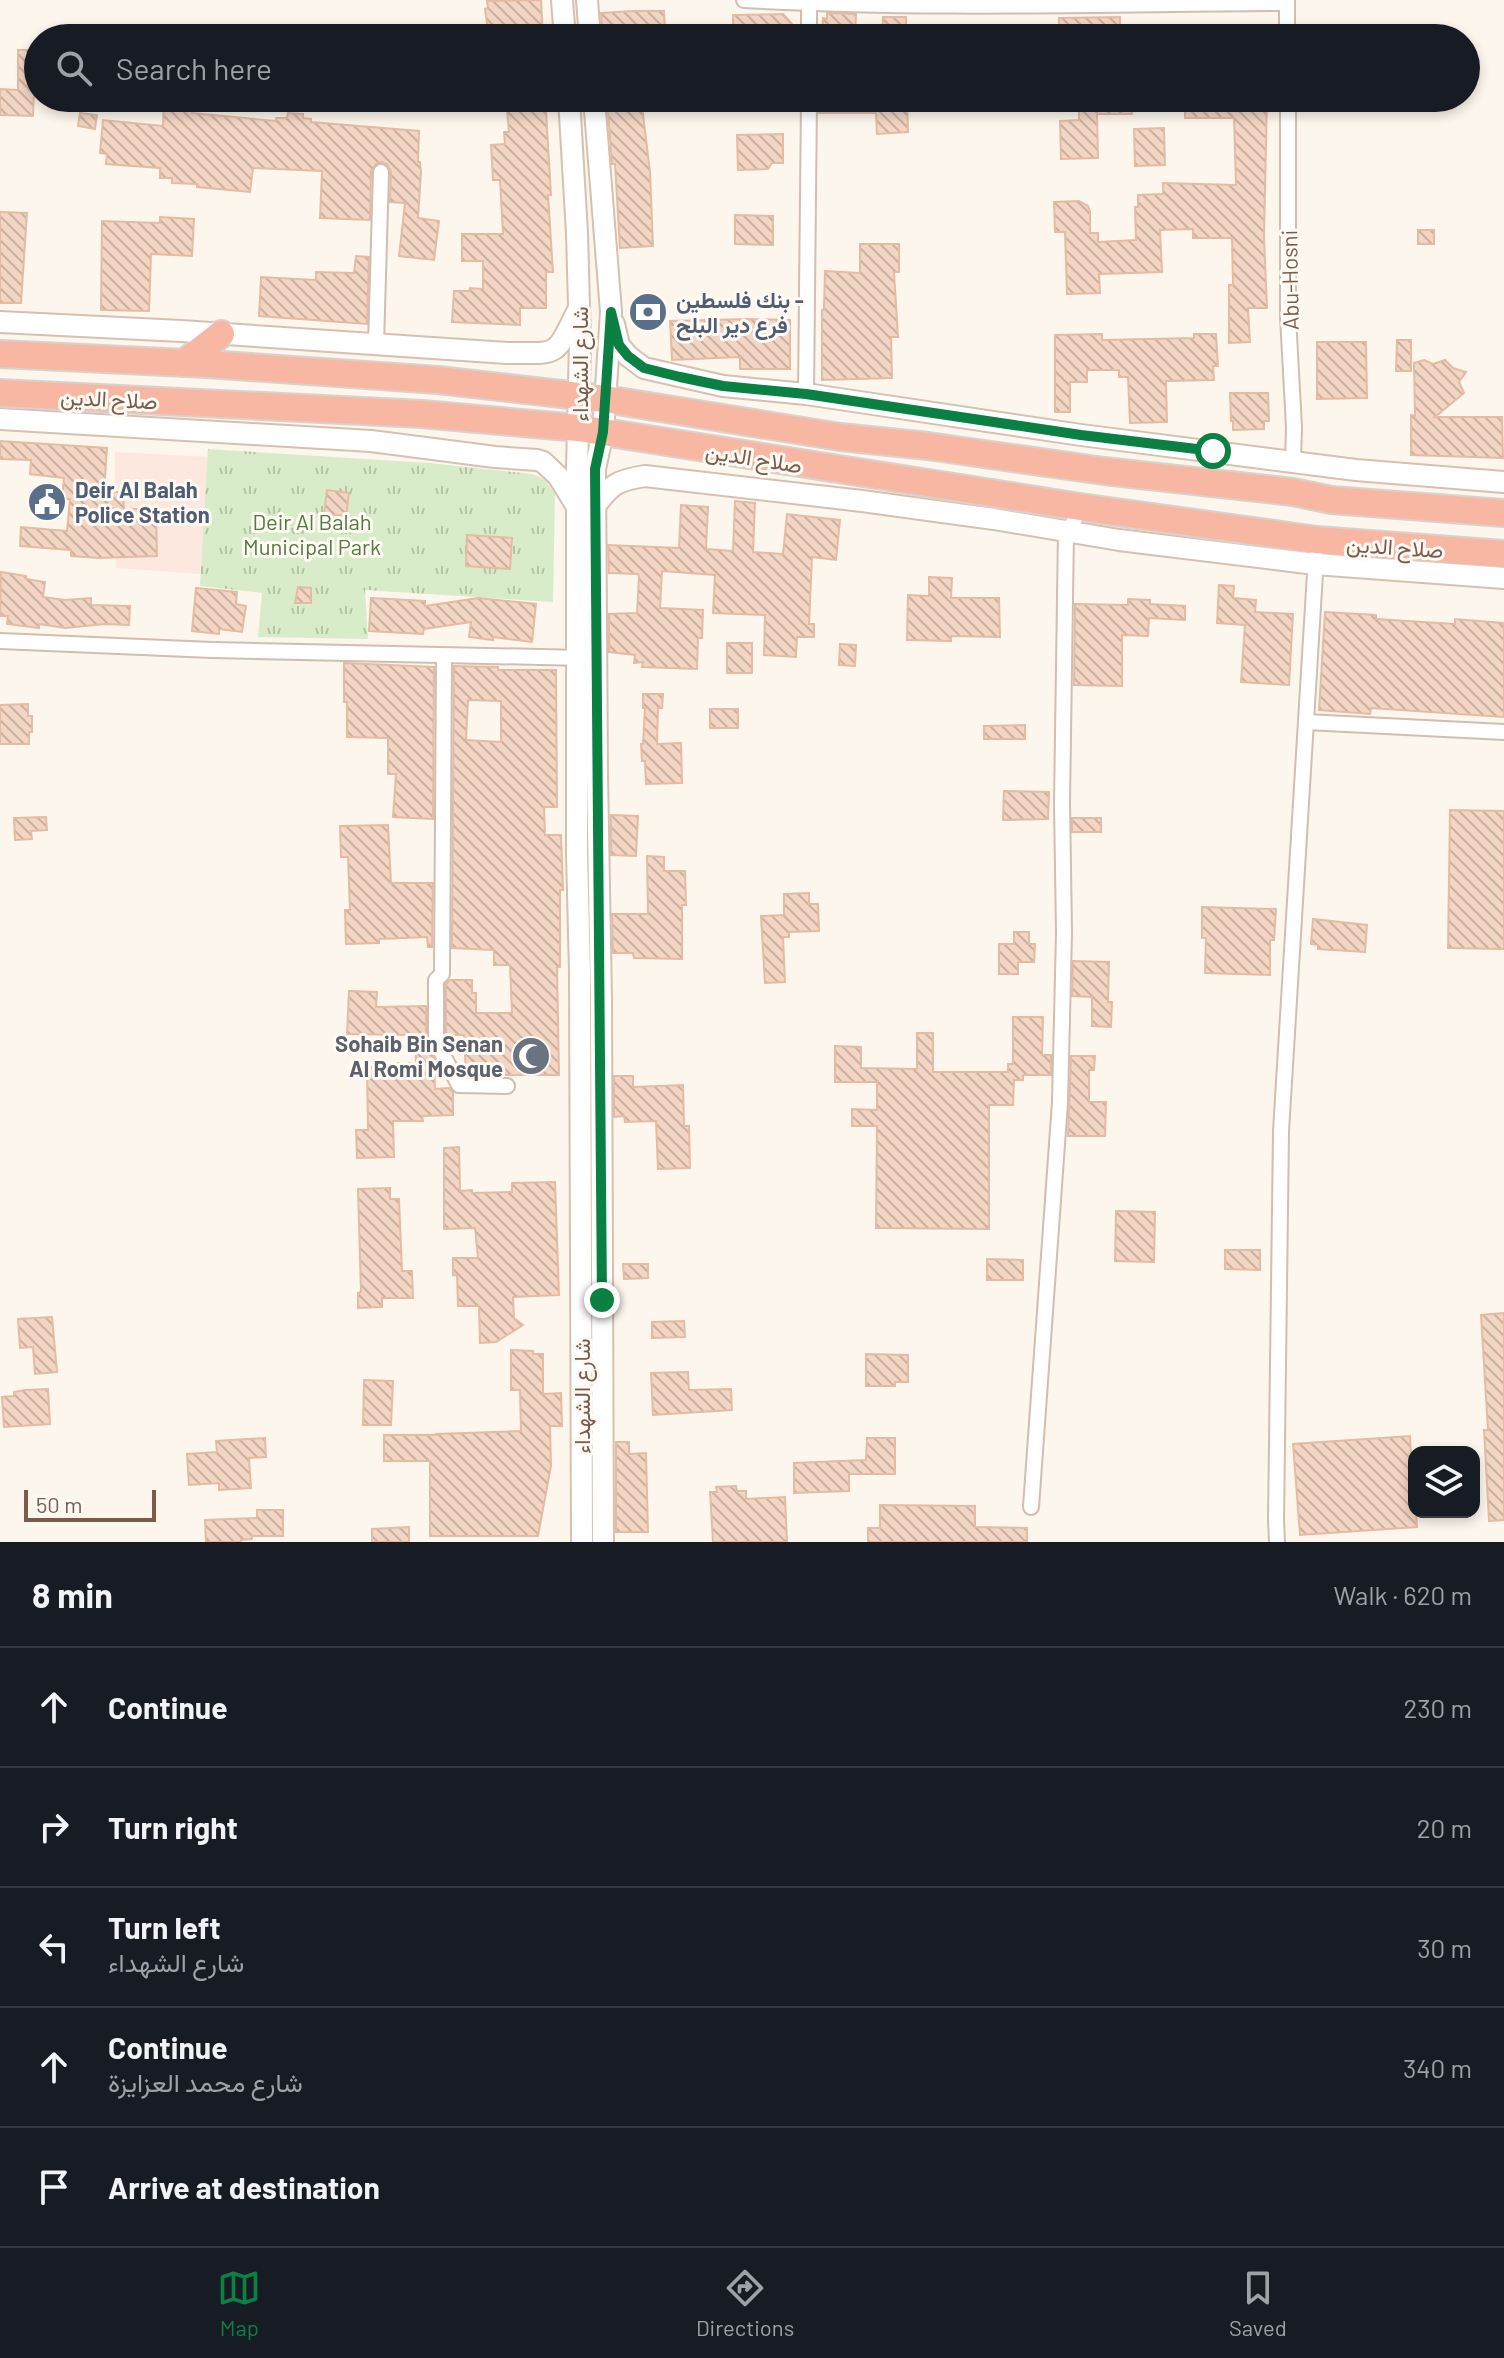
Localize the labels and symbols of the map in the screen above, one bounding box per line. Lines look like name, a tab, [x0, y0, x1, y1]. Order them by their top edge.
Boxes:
street label: Abu-Hosni	[1275, 230, 1303, 330]
place label: بنك فلسطين - فرع دير البلح	[676, 286, 804, 341]
bank icon: بنك فلسطين - فرع دير البلح	[627, 291, 669, 333]
street label: شارع الشهداء	[566, 306, 595, 422]
street label: صلاح الدين	[60, 382, 158, 417]
route start	[1195, 433, 1231, 469]
street label: صلاح الدين	[703, 437, 804, 480]
place label: Deir Al Balah Police Station	[75, 476, 210, 527]
public building icon: Deir Al Balah Police Station	[26, 481, 68, 523]
park label: Deir Al Balah Municipal Park	[243, 508, 381, 559]
street label: صلاح الدين	[1345, 530, 1444, 565]
place label: Sohaib Bin Senan Al Romi Mosque	[335, 1030, 503, 1081]
mosque icon: Sohaib Bin Senan Al Romi Mosque	[510, 1035, 552, 1077]
route end	[584, 1282, 620, 1318]
street label: شارع الشهداء	[568, 1338, 597, 1454]
scale bar	[24, 1486, 156, 1522]

